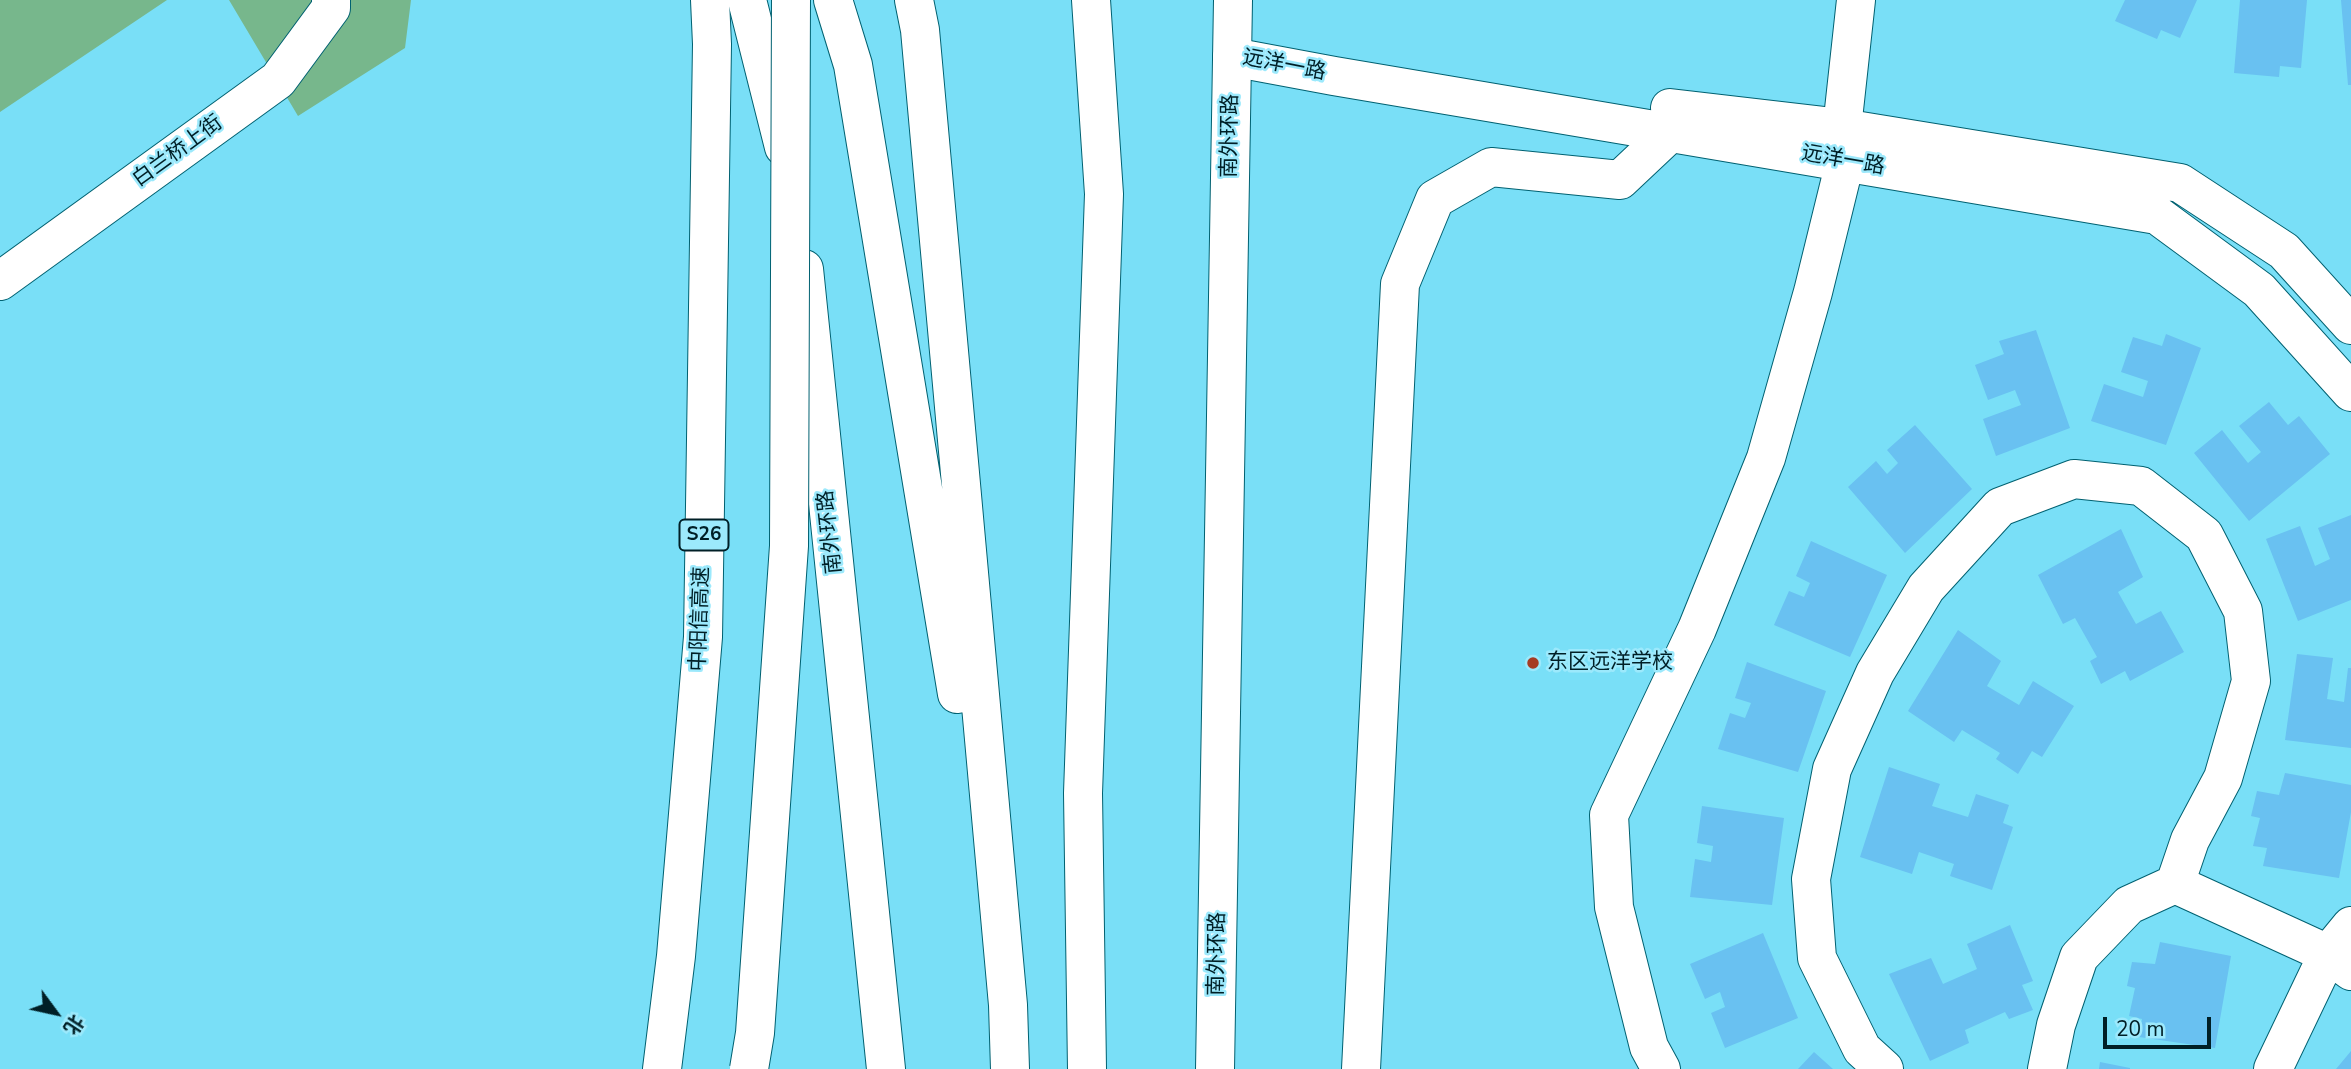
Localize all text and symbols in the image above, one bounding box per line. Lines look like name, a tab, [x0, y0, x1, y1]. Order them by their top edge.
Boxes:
street label: 远洋一路	[1240, 46, 1328, 86]
street label: 南外环路	[1218, 94, 1244, 178]
street label: 白兰桥上街	[128, 111, 228, 193]
street label: 远洋一路	[1799, 141, 1887, 181]
street label: 南外环路	[814, 489, 848, 575]
road number: S26	[680, 520, 728, 550]
street label: 中阳信高速	[687, 566, 715, 672]
place label: 东区远洋学校	[1547, 650, 1673, 676]
marker: 东区远洋学校	[1525, 655, 1541, 671]
street label: 南外环路	[1205, 912, 1231, 996]
north arrow	[21, 978, 91, 1048]
scale bar	[2106, 1002, 2214, 1046]
text: 北	[58, 1009, 90, 1039]
text: 20 m	[2116, 1015, 2165, 1043]

